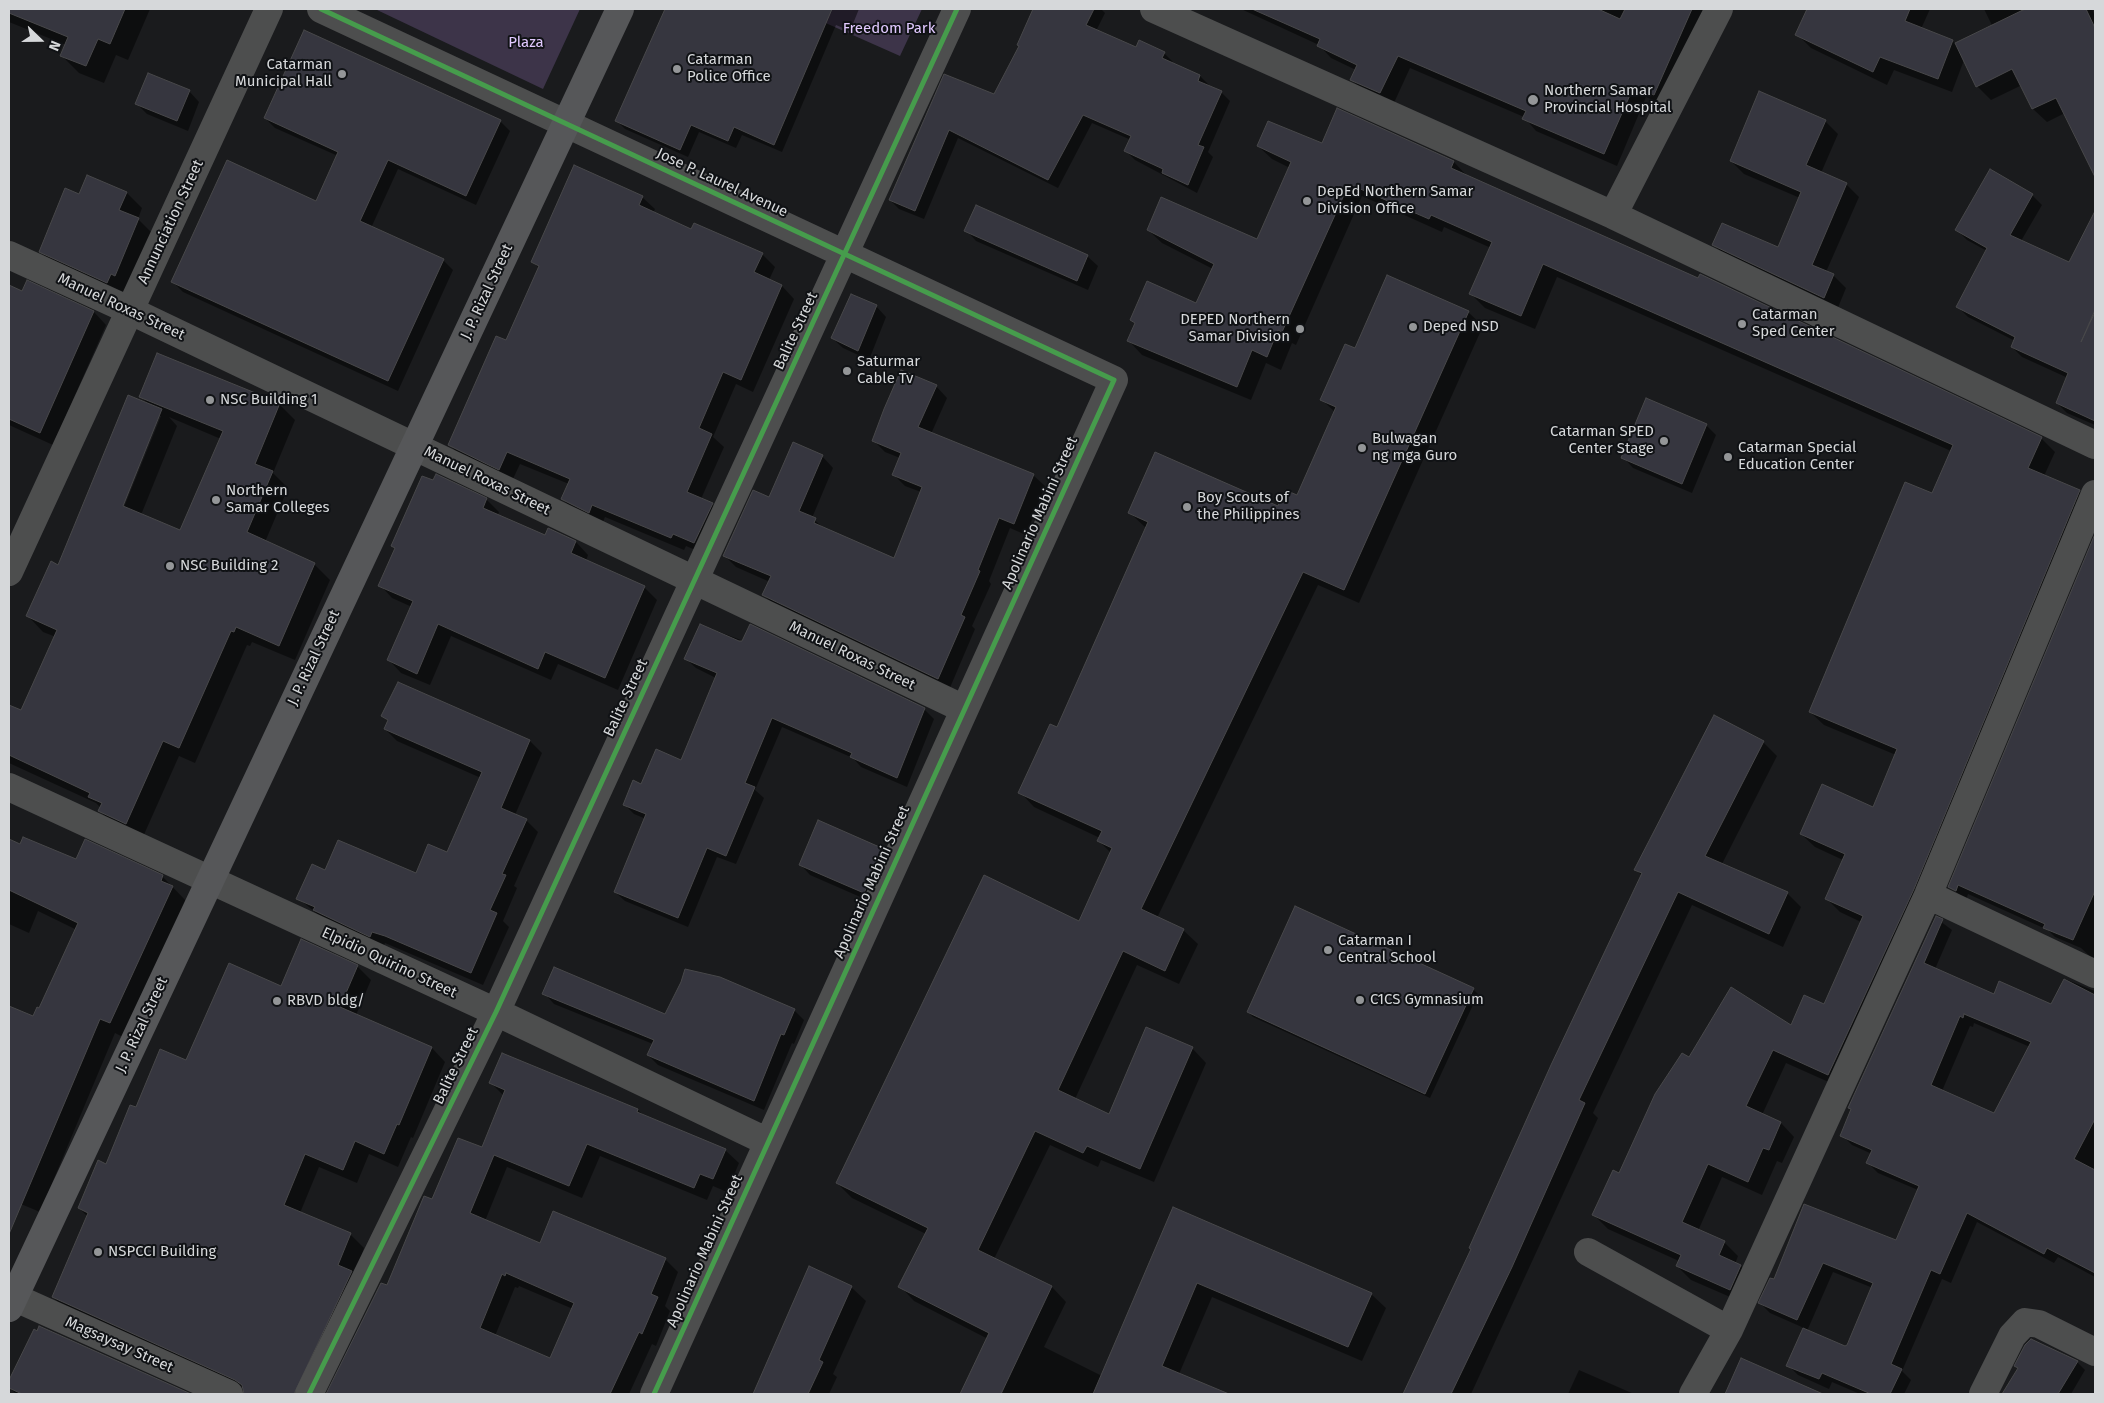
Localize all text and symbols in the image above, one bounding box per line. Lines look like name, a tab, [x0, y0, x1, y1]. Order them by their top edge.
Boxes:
north arrow	[15, 15, 65, 65]
park label: Freedom Park	[843, 20, 935, 38]
park label: Plaza	[508, 34, 544, 52]
text: N	[45, 38, 64, 53]
place label: Catarman Police Office	[687, 51, 771, 86]
place label: Catarman Municipal Hall	[235, 56, 332, 91]
marker: Catarman Police Office	[671, 63, 683, 75]
marker: Catarman Municipal Hall	[336, 68, 348, 80]
place label: Northern Samar Provincial Hospital	[1544, 82, 1671, 117]
marker: Northern Samar Provincial Hospital	[1526, 93, 1540, 107]
street label: Jose P. Laurel Avenue	[653, 145, 791, 221]
street label: Annunciation Street	[134, 157, 208, 287]
place label: DepEd Northern Samar Division Office	[1317, 183, 1473, 218]
marker: DepEd Northern Samar Division Office	[1301, 195, 1313, 207]
street label: J. P. Rizal Street	[457, 241, 517, 343]
street label: Manuel Roxas Street	[55, 270, 187, 344]
street label: Balite Street	[770, 289, 822, 373]
place label: Catarman Sped Center	[1752, 306, 1834, 341]
place label: DEPED Northern Samar Division	[1180, 311, 1290, 346]
place label: Deped NSD	[1423, 318, 1499, 336]
marker: Catarman Sped Center	[1736, 318, 1748, 330]
marker: Deped NSD	[1407, 321, 1419, 333]
marker: DEPED Northern Samar Division	[1294, 323, 1306, 335]
place label: Saturmar Cable Tv	[857, 353, 920, 388]
marker: Saturmar Cable Tv	[841, 365, 853, 377]
place label: NSC Building 1	[220, 391, 317, 409]
marker: NSC Building 1	[204, 394, 216, 406]
place label: Catarman SPED Center Stage	[1550, 423, 1654, 458]
place label: Bulwagan ng mga Guro	[1372, 430, 1457, 465]
street label: Apolinario Mabini Street	[998, 434, 1082, 592]
marker: Catarman SPED Center Stage	[1658, 435, 1670, 447]
place label: Catarman Special Education Center	[1738, 439, 1857, 474]
marker: Bulwagan ng mga Guro	[1356, 442, 1368, 454]
street label: Manuel Roxas Street	[421, 443, 553, 519]
marker: Catarman Special Education Center	[1722, 451, 1734, 463]
place label: Northern Samar Colleges	[226, 482, 330, 517]
place label: Boy Scouts of the Philippines	[1197, 489, 1299, 524]
marker: Northern Samar Colleges	[210, 494, 222, 506]
marker: Boy Scouts of the Philippines	[1181, 501, 1193, 513]
place label: NSC Building 2	[180, 557, 278, 575]
marker: NSC Building 2	[164, 560, 176, 572]
street label: J. P. Rizal Street	[284, 607, 344, 709]
street label: Manuel Roxas Street	[786, 618, 918, 694]
street label: Balite Street	[600, 656, 652, 740]
street label: Apolinario Mabini Street	[830, 803, 914, 961]
street label: Elpidio Quirino Street	[319, 924, 459, 1002]
place label: Catarman I Central School	[1338, 932, 1436, 967]
marker: Catarman I Central School	[1322, 944, 1334, 956]
street label: J. P. Rizal Street	[112, 974, 172, 1076]
place label: C1CS Gymnasium	[1370, 991, 1484, 1009]
place label: RBVD bldg/	[287, 992, 365, 1010]
marker: C1CS Gymnasium	[1354, 994, 1366, 1006]
marker: RBVD bldg/	[271, 995, 283, 1007]
street label: Balite Street	[430, 1024, 482, 1108]
street label: Apolinario Mabini Street	[663, 1172, 747, 1330]
place label: NSPCCI Building	[108, 1243, 216, 1261]
marker: NSPCCI Building	[92, 1246, 104, 1258]
street label: Magsaysay Street	[62, 1313, 176, 1377]

